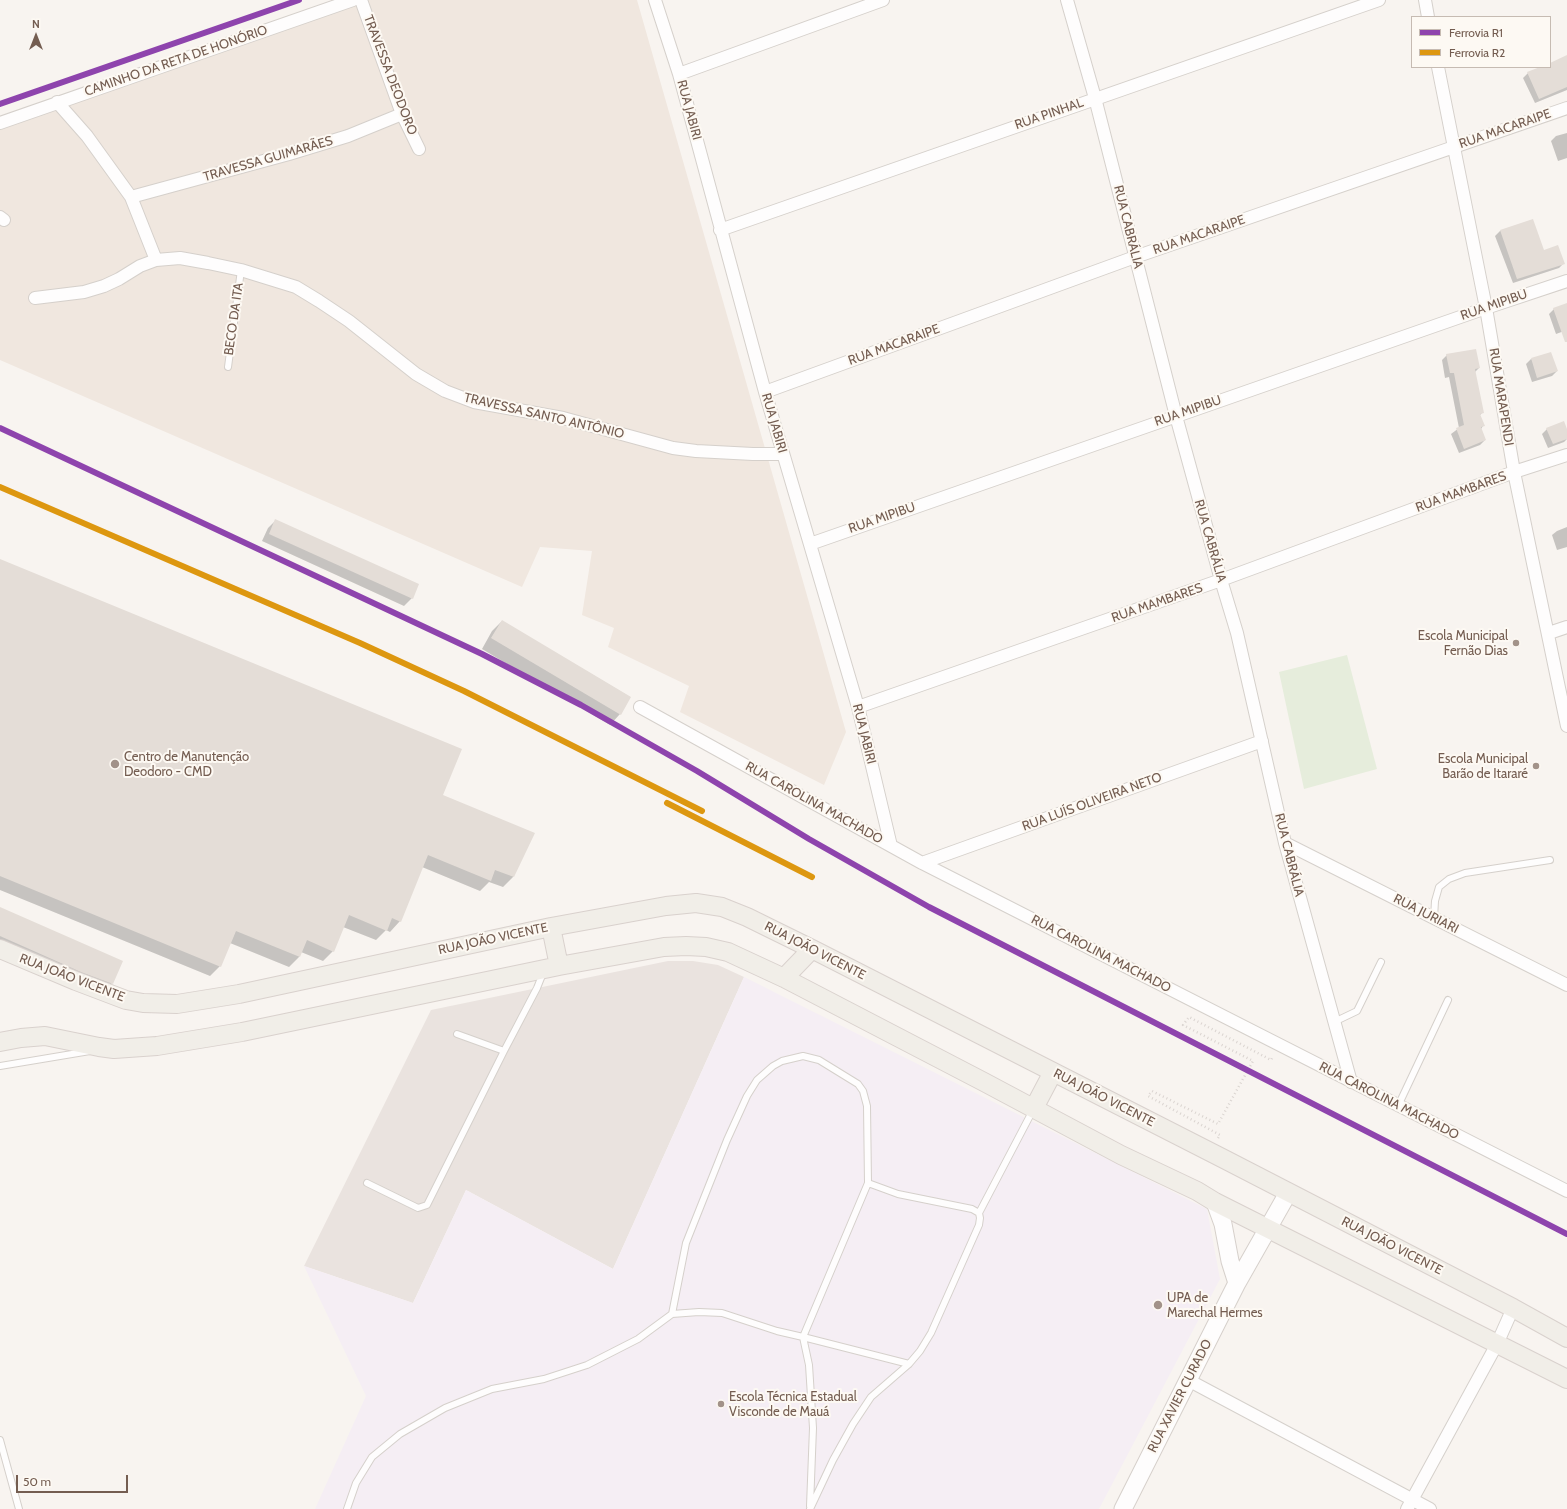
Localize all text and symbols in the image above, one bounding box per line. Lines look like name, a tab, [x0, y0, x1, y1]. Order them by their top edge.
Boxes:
street label: TRAVESSA DEODORO	[360, 13, 420, 137]
north arrow	[16, 16, 56, 56]
legend	[1411, 16, 1551, 68]
text: N	[32, 17, 40, 31]
street label: CAMINHO DA RETA DE HONÓRIO	[82, 22, 270, 100]
text: Ferrovia R1	[1449, 25, 1503, 40]
text: Ferrovia R2	[1449, 45, 1505, 60]
street label: RUA JABIRI	[674, 78, 704, 142]
street label: RUA PINHAL	[1013, 95, 1085, 133]
street label: RUA MACARAIPE	[1457, 106, 1553, 152]
street label: TRAVESSA GUIMARÃES	[201, 133, 335, 185]
street label: RUA CABRÁLIA	[1110, 184, 1146, 270]
street label: RUA MACARAIPE	[1151, 212, 1247, 258]
street label: BECO DA ITA	[221, 282, 247, 356]
street label: RUA MIPIBU	[1459, 286, 1529, 324]
street label: RUA MACARAIPE	[846, 321, 942, 369]
street label: RUA MARAPENDI	[1486, 347, 1516, 447]
street label: TRAVESSA SANTO ANTÔNIO	[462, 390, 626, 442]
street label: RUA JABIRI	[758, 391, 790, 455]
street label: RUA MIPIBU	[1153, 392, 1223, 430]
street label: RUA MAMBARES	[1413, 468, 1509, 516]
street label: RUA CABRÁLIA	[1191, 498, 1229, 584]
street label: RUA MIPIBU	[847, 499, 917, 537]
street label: RUA MAMBARES	[1109, 580, 1205, 626]
place label: Escola Municipal Fernão Dias	[1418, 628, 1508, 659]
marker: Escola Municipal Fernão Dias	[1511, 638, 1521, 648]
street label: RUA JABIRI	[849, 702, 879, 766]
place label: Centro de Manutenção Deodoro - CMD	[124, 749, 249, 780]
place label: Escola Municipal Barão de Itararé	[1438, 751, 1528, 782]
marker: Centro de Manutenção Deodoro - CMD	[109, 758, 121, 770]
street label: RUA CAROLINA MACHADO	[743, 759, 885, 847]
marker: Escola Municipal Barão de Itararé	[1531, 761, 1541, 771]
street label: RUA LUÍS OLIVEIRA NETO	[1020, 769, 1164, 835]
street label: RUA CABRÁLIA	[1271, 812, 1307, 898]
street label: RUA JURIARI	[1391, 891, 1461, 937]
street label: RUA CAROLINA MACHADO	[1028, 912, 1174, 996]
street label: RUA JOÃO VICENTE	[762, 919, 868, 983]
street label: RUA JOÃO VICENTE	[437, 920, 549, 958]
street label: RUA JOÃO VICENTE	[17, 951, 127, 1005]
street label: RUA CAROLINA MACHADO	[1316, 1059, 1462, 1143]
street label: RUA JOÃO VICENTE	[1051, 1066, 1157, 1130]
street label: RUA JOÃO VICENTE	[1339, 1214, 1445, 1278]
place label: UPA de Marechal Hermes	[1167, 1290, 1263, 1321]
marker: UPA de Marechal Hermes	[1152, 1299, 1164, 1311]
street label: RUA XAVIER CURADO	[1145, 1337, 1215, 1455]
place label: Escola Técnica Estadual Visconde de Mauá	[729, 1389, 857, 1420]
marker: Escola Técnica Estadual Visconde de Mauá	[716, 1399, 726, 1409]
scale bar	[18, 1467, 130, 1493]
text: 50 m	[23, 1474, 51, 1489]

